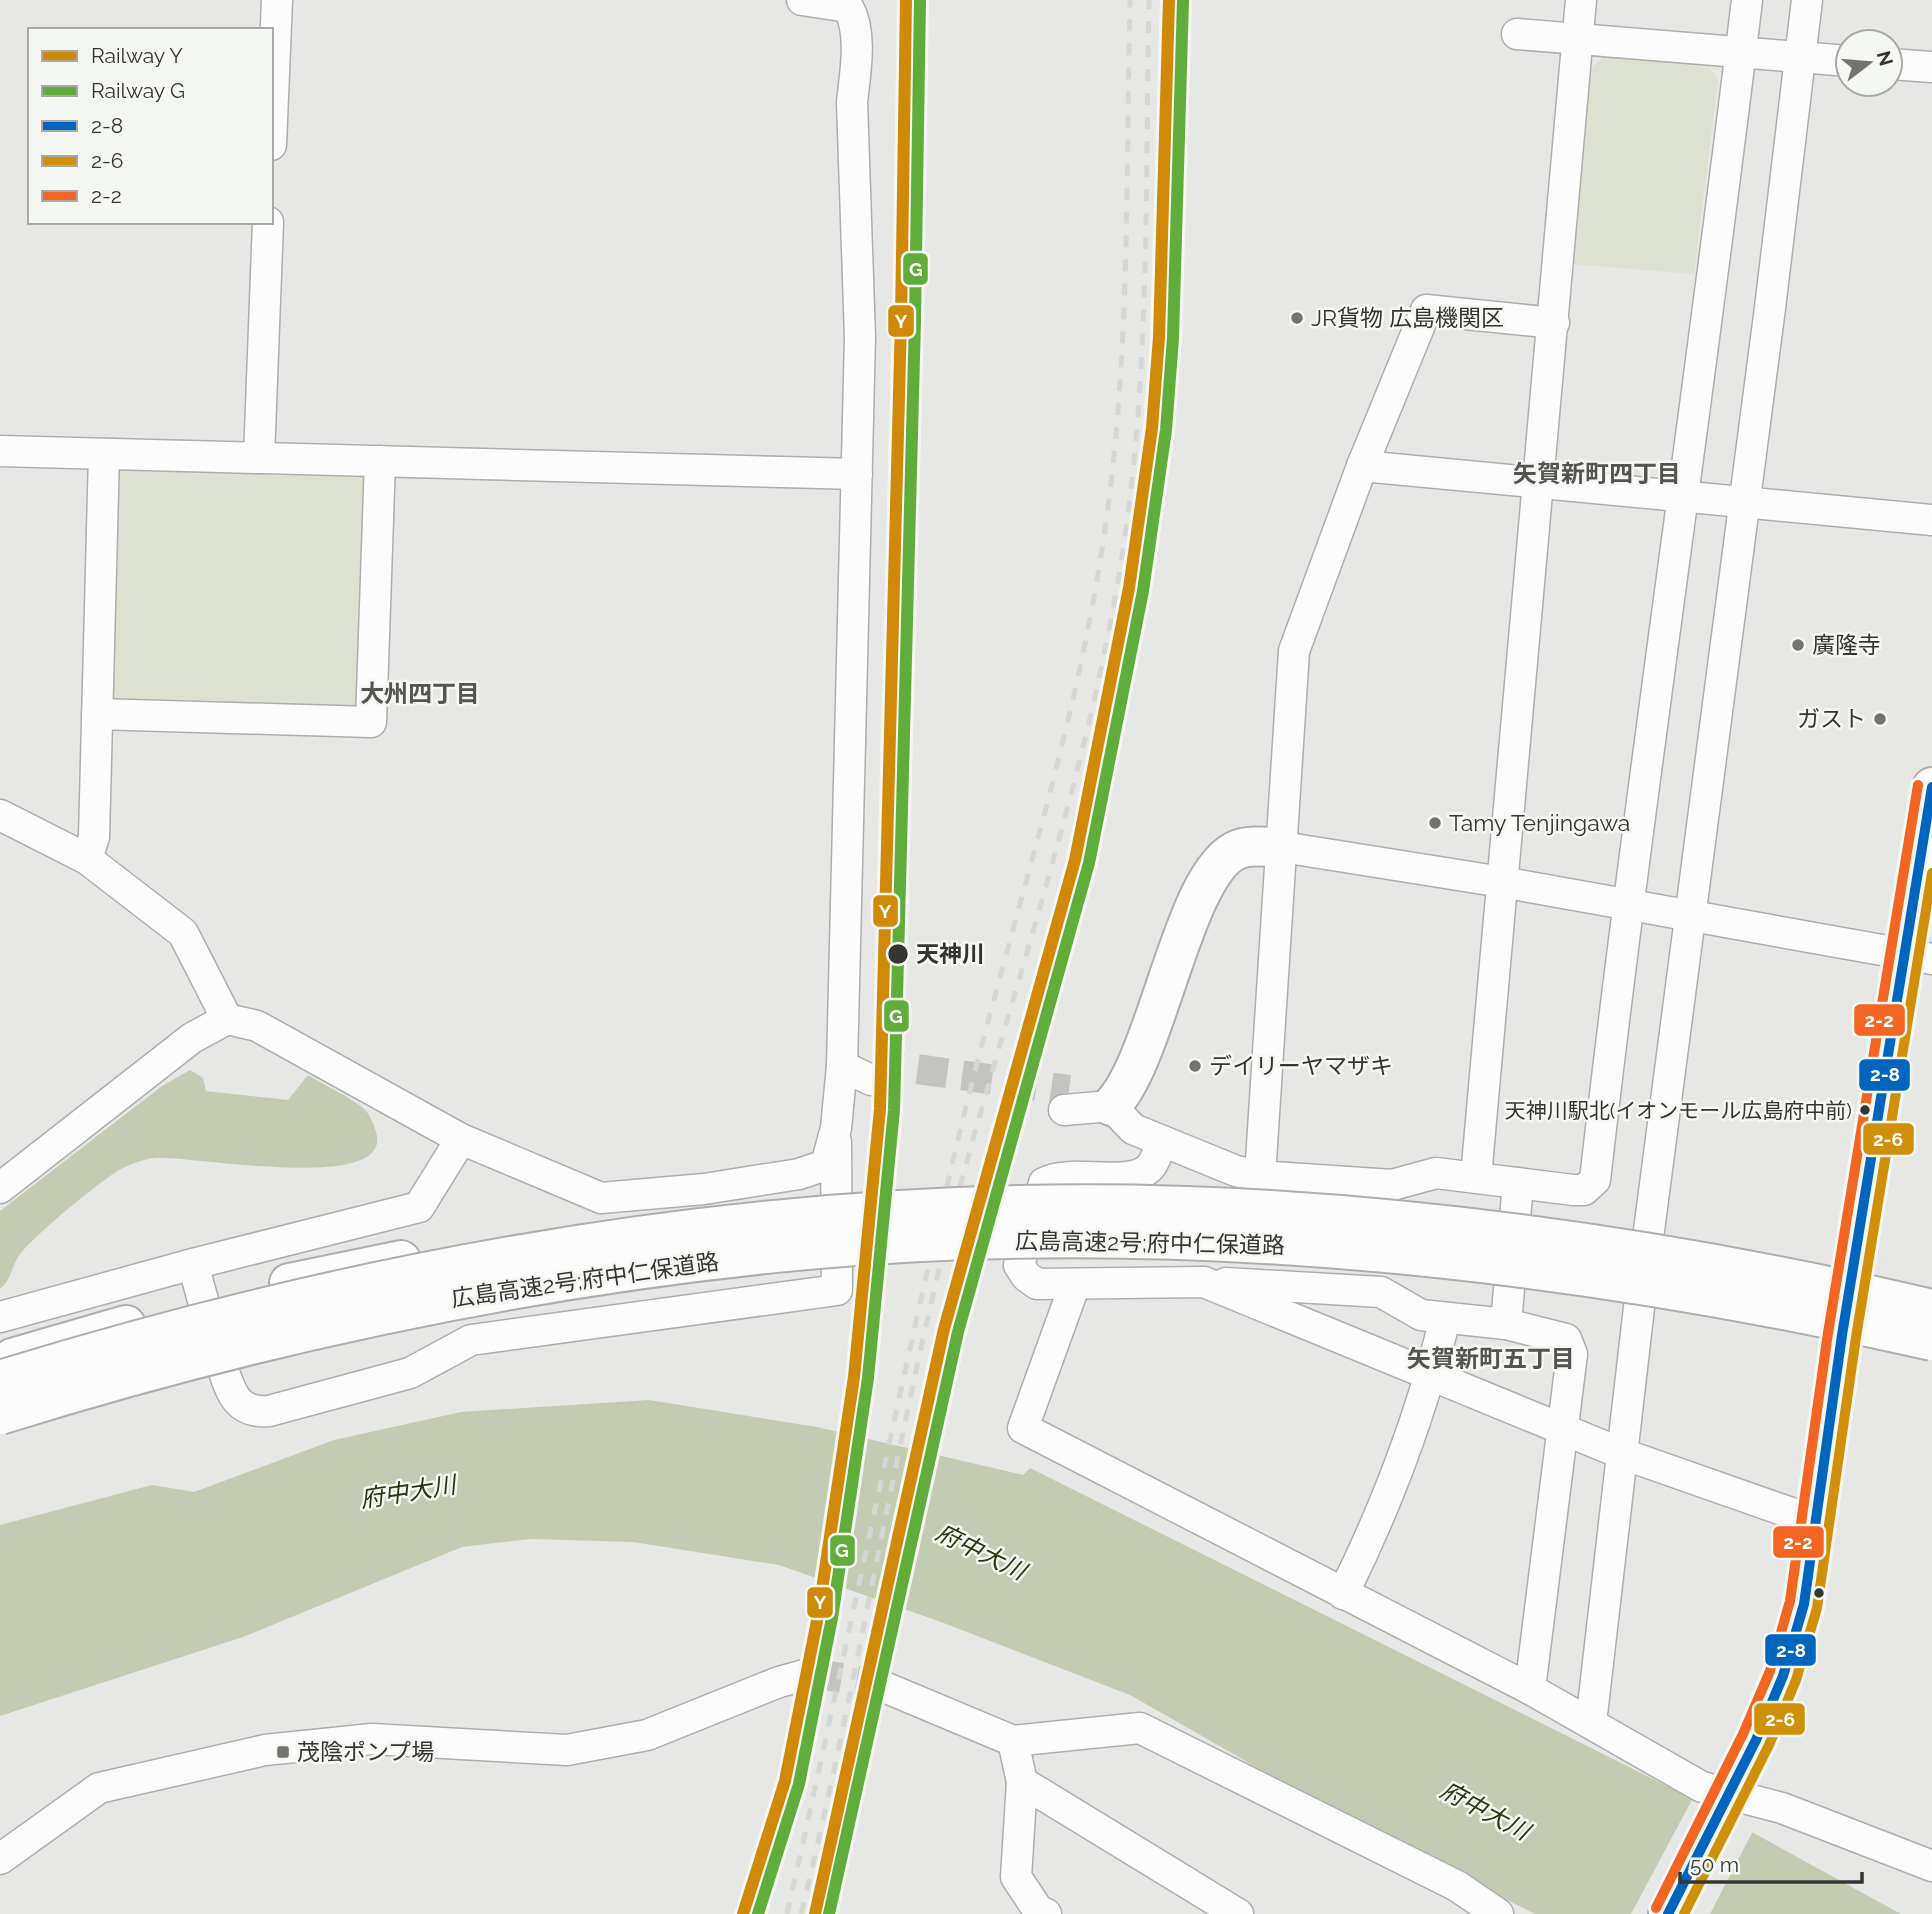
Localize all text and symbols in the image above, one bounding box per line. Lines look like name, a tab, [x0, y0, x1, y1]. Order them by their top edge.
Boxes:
legend	[28, 28, 273, 224]
north arrow	[1834, 28, 1904, 98]
text: Railway Y	[91, 43, 183, 68]
text: N	[1873, 48, 1898, 68]
text: Railway G	[91, 78, 185, 103]
text: 2-8	[91, 113, 123, 138]
text: 2-6	[91, 148, 123, 173]
text: 2-2	[91, 183, 122, 208]
line badge: G	[902, 252, 929, 286]
text: G	[909, 258, 923, 280]
line badge: Y	[887, 304, 915, 338]
place label: JR貨物 広島機関区	[1311, 304, 1504, 331]
text: Y	[895, 310, 908, 332]
marker: JR貨物 広島機関区	[1289, 310, 1305, 326]
district label: 矢賀新町四丁目	[1513, 459, 1681, 488]
place label: 廣隆寺	[1812, 631, 1881, 658]
marker: 廣隆寺	[1790, 637, 1806, 653]
district label: 大州四丁目	[360, 679, 480, 708]
place label: ガスト	[1797, 705, 1866, 732]
marker: ガスト	[1872, 711, 1888, 727]
place label: Tamy Tenjingawa	[1449, 809, 1630, 836]
marker: Tamy Tenjingawa	[1427, 815, 1443, 831]
line badge: Y	[872, 894, 899, 928]
text: Y	[879, 900, 892, 922]
place label: 天神川	[916, 940, 985, 967]
marker: 天神川	[886, 942, 910, 966]
line badge: G	[883, 999, 910, 1033]
line badge: 2-2	[1853, 1003, 1906, 1037]
text: G	[889, 1005, 903, 1027]
text: 2-2	[1864, 1009, 1894, 1031]
place label: デイリーヤマザキ	[1209, 1052, 1393, 1079]
marker: デイリーヤマザキ	[1187, 1058, 1203, 1074]
line badge: 2-8	[1858, 1058, 1911, 1092]
text: 2-8	[1870, 1063, 1900, 1085]
place label: 天神川駅北(イオンモール広島府中前)	[1505, 1098, 1852, 1123]
marker: 天神川駅北(イオンモール広島府中前)	[1858, 1103, 1872, 1117]
line badge: 2-6	[1862, 1122, 1915, 1156]
text: 2-6	[1873, 1128, 1903, 1150]
street label: 広島高速2号;府中仁保道路	[1015, 1227, 1285, 1258]
street label: 広島高速2号;府中仁保道路	[450, 1247, 720, 1312]
district label: 矢賀新町五丁目	[1407, 1344, 1575, 1373]
water label: 府中大川	[358, 1469, 461, 1513]
water label: 府中大川	[932, 1517, 1033, 1587]
line badge: 2-2	[1772, 1525, 1825, 1559]
text: 2-2	[1783, 1531, 1813, 1553]
line badge: G	[829, 1534, 856, 1567]
text: G	[835, 1539, 849, 1561]
line badge: Y	[806, 1586, 834, 1619]
unlabelled marker	[1812, 1586, 1826, 1600]
text: Y	[814, 1591, 827, 1613]
line badge: 2-8	[1764, 1633, 1817, 1667]
text: 2-8	[1776, 1639, 1806, 1661]
line badge: 2-6	[1753, 1702, 1806, 1736]
text: 2-6	[1765, 1708, 1795, 1730]
place label: 茂陰ポンプ場	[297, 1738, 434, 1765]
marker: 茂陰ポンプ場	[275, 1744, 291, 1760]
water label: 府中大川	[1436, 1775, 1537, 1847]
scale bar	[1680, 1840, 1862, 1884]
text: 50 m	[1690, 1852, 1739, 1877]

